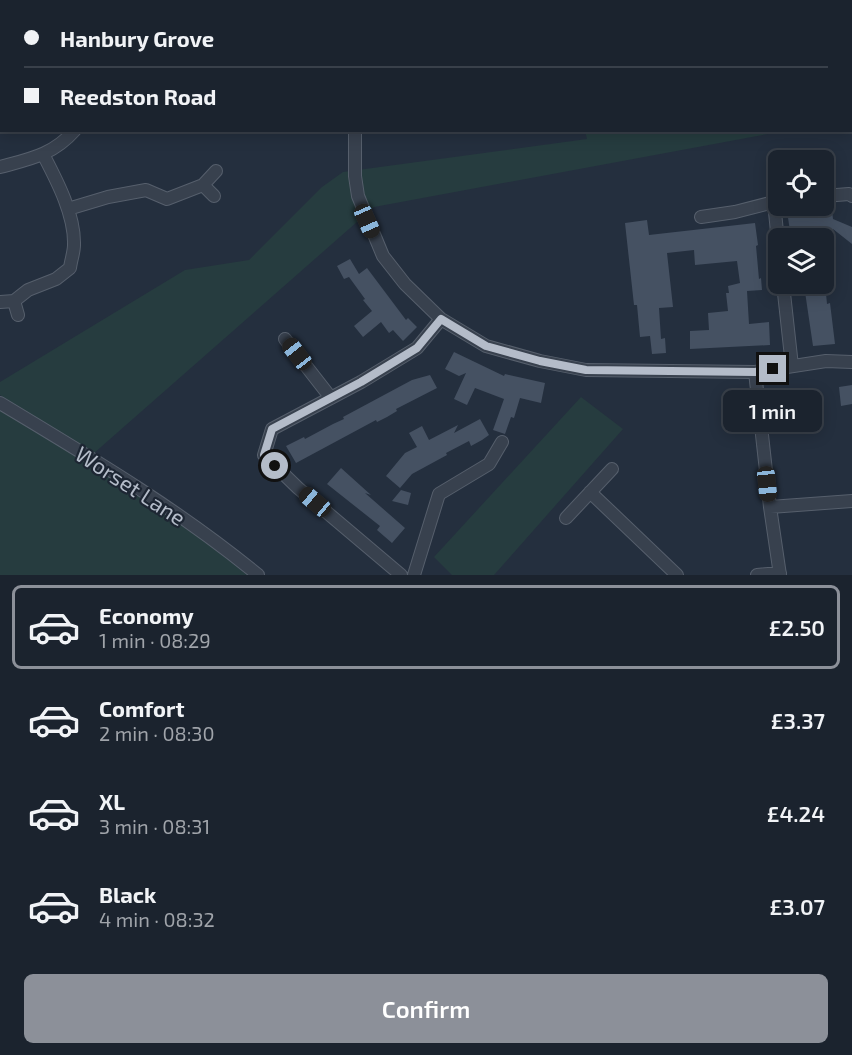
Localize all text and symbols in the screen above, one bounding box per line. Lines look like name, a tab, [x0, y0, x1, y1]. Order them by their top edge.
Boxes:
text: Hanbury Grove	[60, 25, 214, 51]
text: Reedston Road	[60, 83, 217, 109]
map controls	[768, 150, 834, 294]
button: locate	[768, 150, 834, 216]
car	[351, 201, 383, 241]
button: layers	[768, 228, 834, 294]
car	[279, 334, 315, 374]
route end	[759, 355, 786, 382]
callout: 1 min	[724, 390, 822, 432]
text: 1 min	[749, 399, 796, 423]
street label: Worset Lane	[71, 440, 191, 530]
route start	[261, 452, 288, 479]
car	[756, 465, 778, 503]
car	[295, 484, 335, 520]
icon: car	[27, 600, 81, 654]
text: Economy	[99, 602, 194, 628]
text: £2.50	[769, 614, 825, 640]
text: 1 min · 08:29	[99, 628, 211, 652]
icon: car	[27, 693, 81, 747]
text: Comfort	[99, 695, 184, 721]
text: £3.37	[771, 707, 825, 733]
text: 2 min · 08:30	[99, 721, 215, 745]
icon: car	[27, 786, 81, 840]
text: XL	[99, 788, 125, 814]
text: £4.24	[767, 800, 825, 826]
text: 3 min · 08:31	[99, 814, 210, 838]
icon: car	[27, 879, 81, 933]
text: Black	[99, 881, 156, 907]
text: £3.07	[770, 893, 825, 919]
text: 4 min · 08:32	[99, 907, 215, 931]
button: Confirm	[24, 974, 828, 1043]

